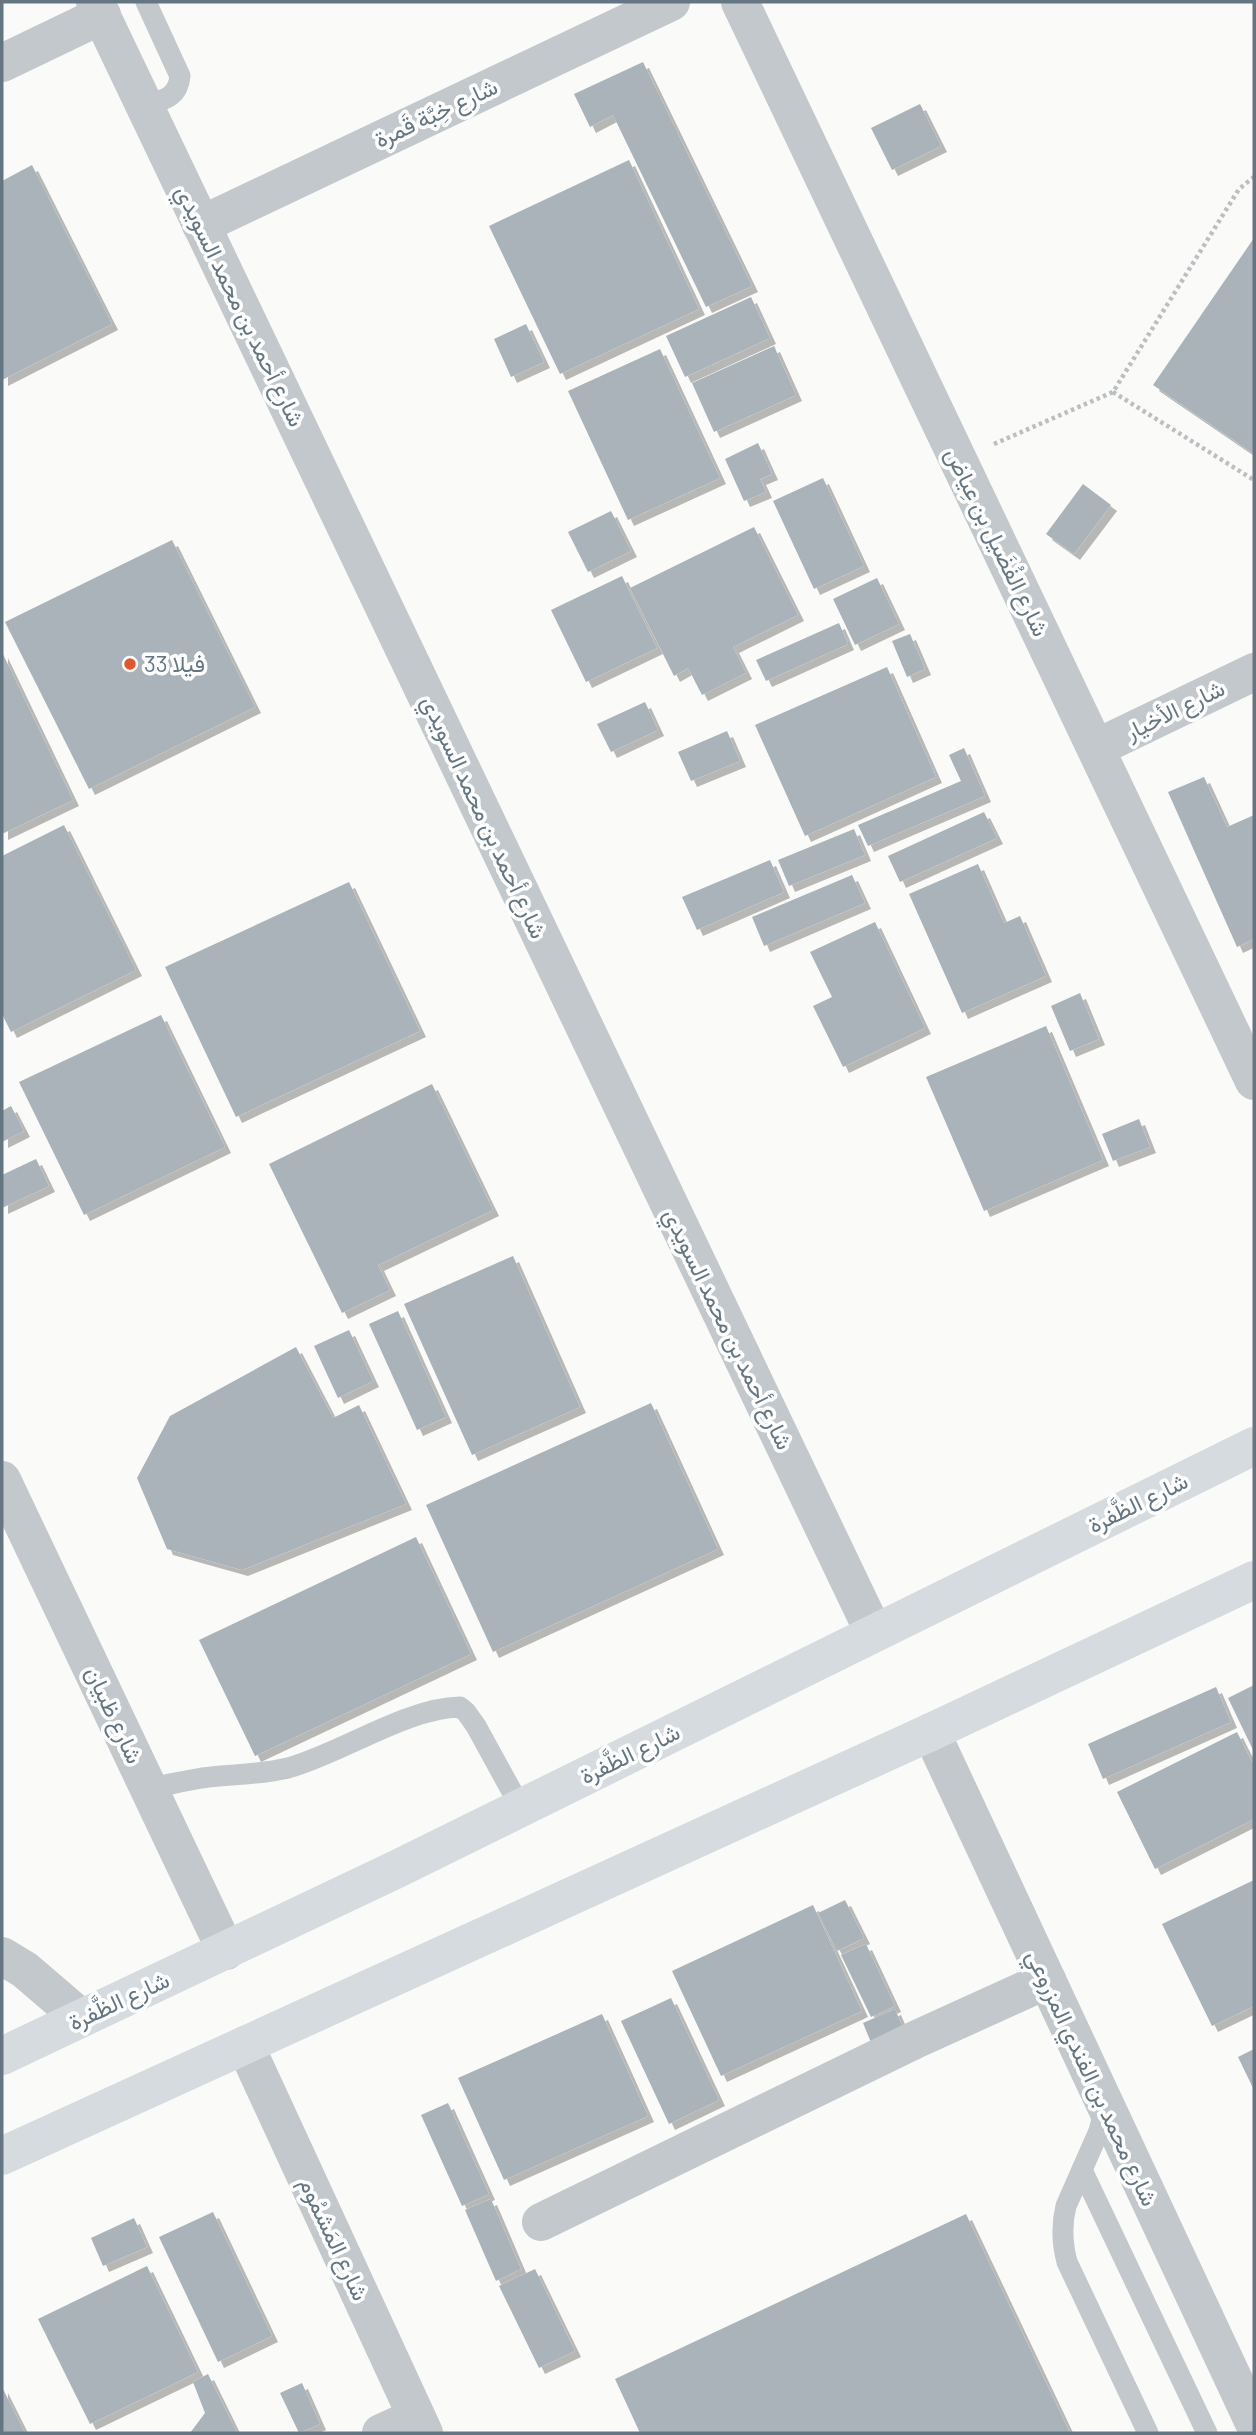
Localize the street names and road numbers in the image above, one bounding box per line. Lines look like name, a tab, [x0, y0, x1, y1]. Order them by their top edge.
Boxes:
street label: شارع خِبَّة قَمرة	[370, 71, 503, 155]
street label: شارع أحمد بن محمد السويدي	[165, 180, 312, 433]
street label: شارع الفُضَيل بن عِياض	[937, 443, 1056, 642]
street label: شارع الأخيار	[1119, 673, 1230, 748]
street label: شارع أحمد بن محمد السويدي	[411, 691, 554, 945]
street label: شارع أحمد بن محمد السويدي	[653, 1203, 800, 1456]
street label: شارع الظَّفرة	[1083, 1465, 1193, 1541]
street label: شارع ظبيان	[78, 1662, 150, 1769]
street label: شارع الظَّفرة	[575, 1716, 685, 1792]
street label: شارع محمد بن الفندي المزروعي	[1016, 1945, 1165, 2213]
street label: شارع الظَّفرة	[63, 1964, 175, 2038]
street label: شارع المَشمُوم	[291, 2173, 376, 2306]

